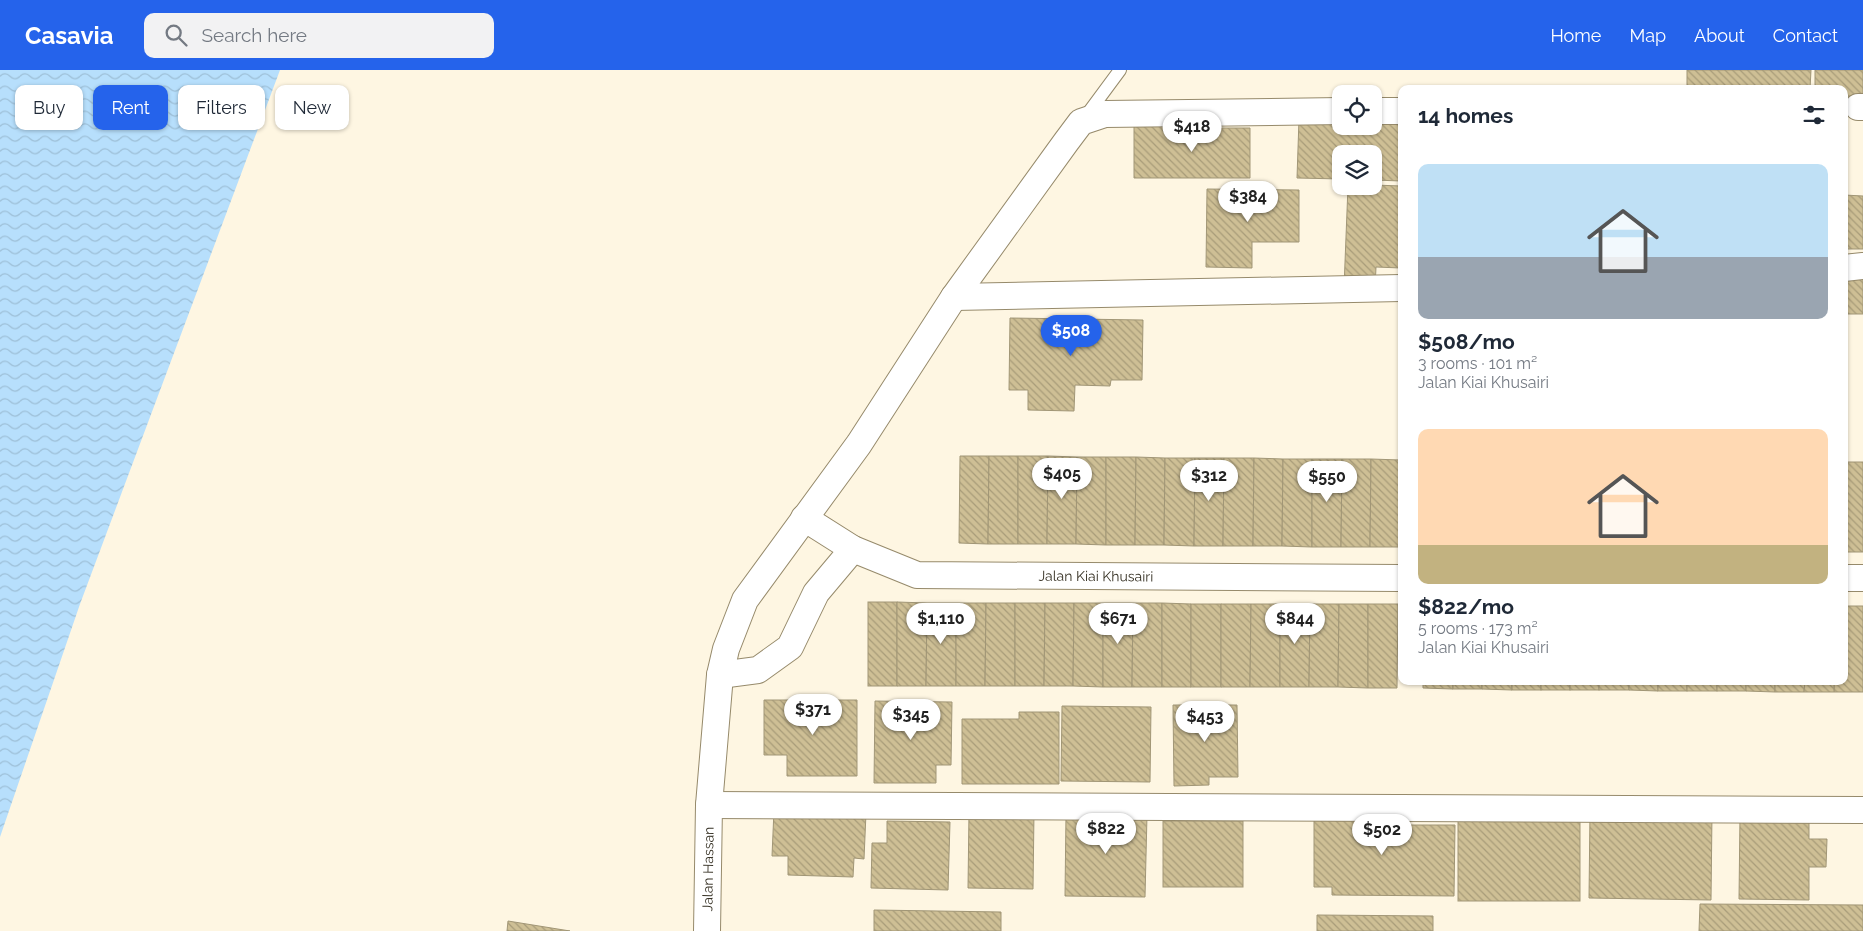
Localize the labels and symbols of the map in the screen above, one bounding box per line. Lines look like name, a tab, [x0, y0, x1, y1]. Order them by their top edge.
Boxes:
pin: $418	[1162, 111, 1222, 153]
pin: $384	[1218, 180, 1278, 223]
pin: $508	[1041, 314, 1101, 357]
pin: $405	[1032, 458, 1092, 500]
pin: $312	[1179, 460, 1239, 502]
pin: $550	[1297, 460, 1357, 503]
street label: Jalan Kiai Khusairi	[1038, 568, 1153, 584]
pin: $1,110	[900, 602, 982, 645]
pin: $671	[1088, 602, 1148, 645]
pin: $844	[1265, 602, 1325, 645]
pin: $371	[783, 694, 843, 736]
pin: $345	[881, 698, 941, 741]
pin: $453	[1175, 700, 1235, 743]
pin: $822	[1076, 812, 1136, 855]
pin: $502	[1352, 814, 1412, 856]
street label: Jalan Hassan	[699, 827, 717, 911]

